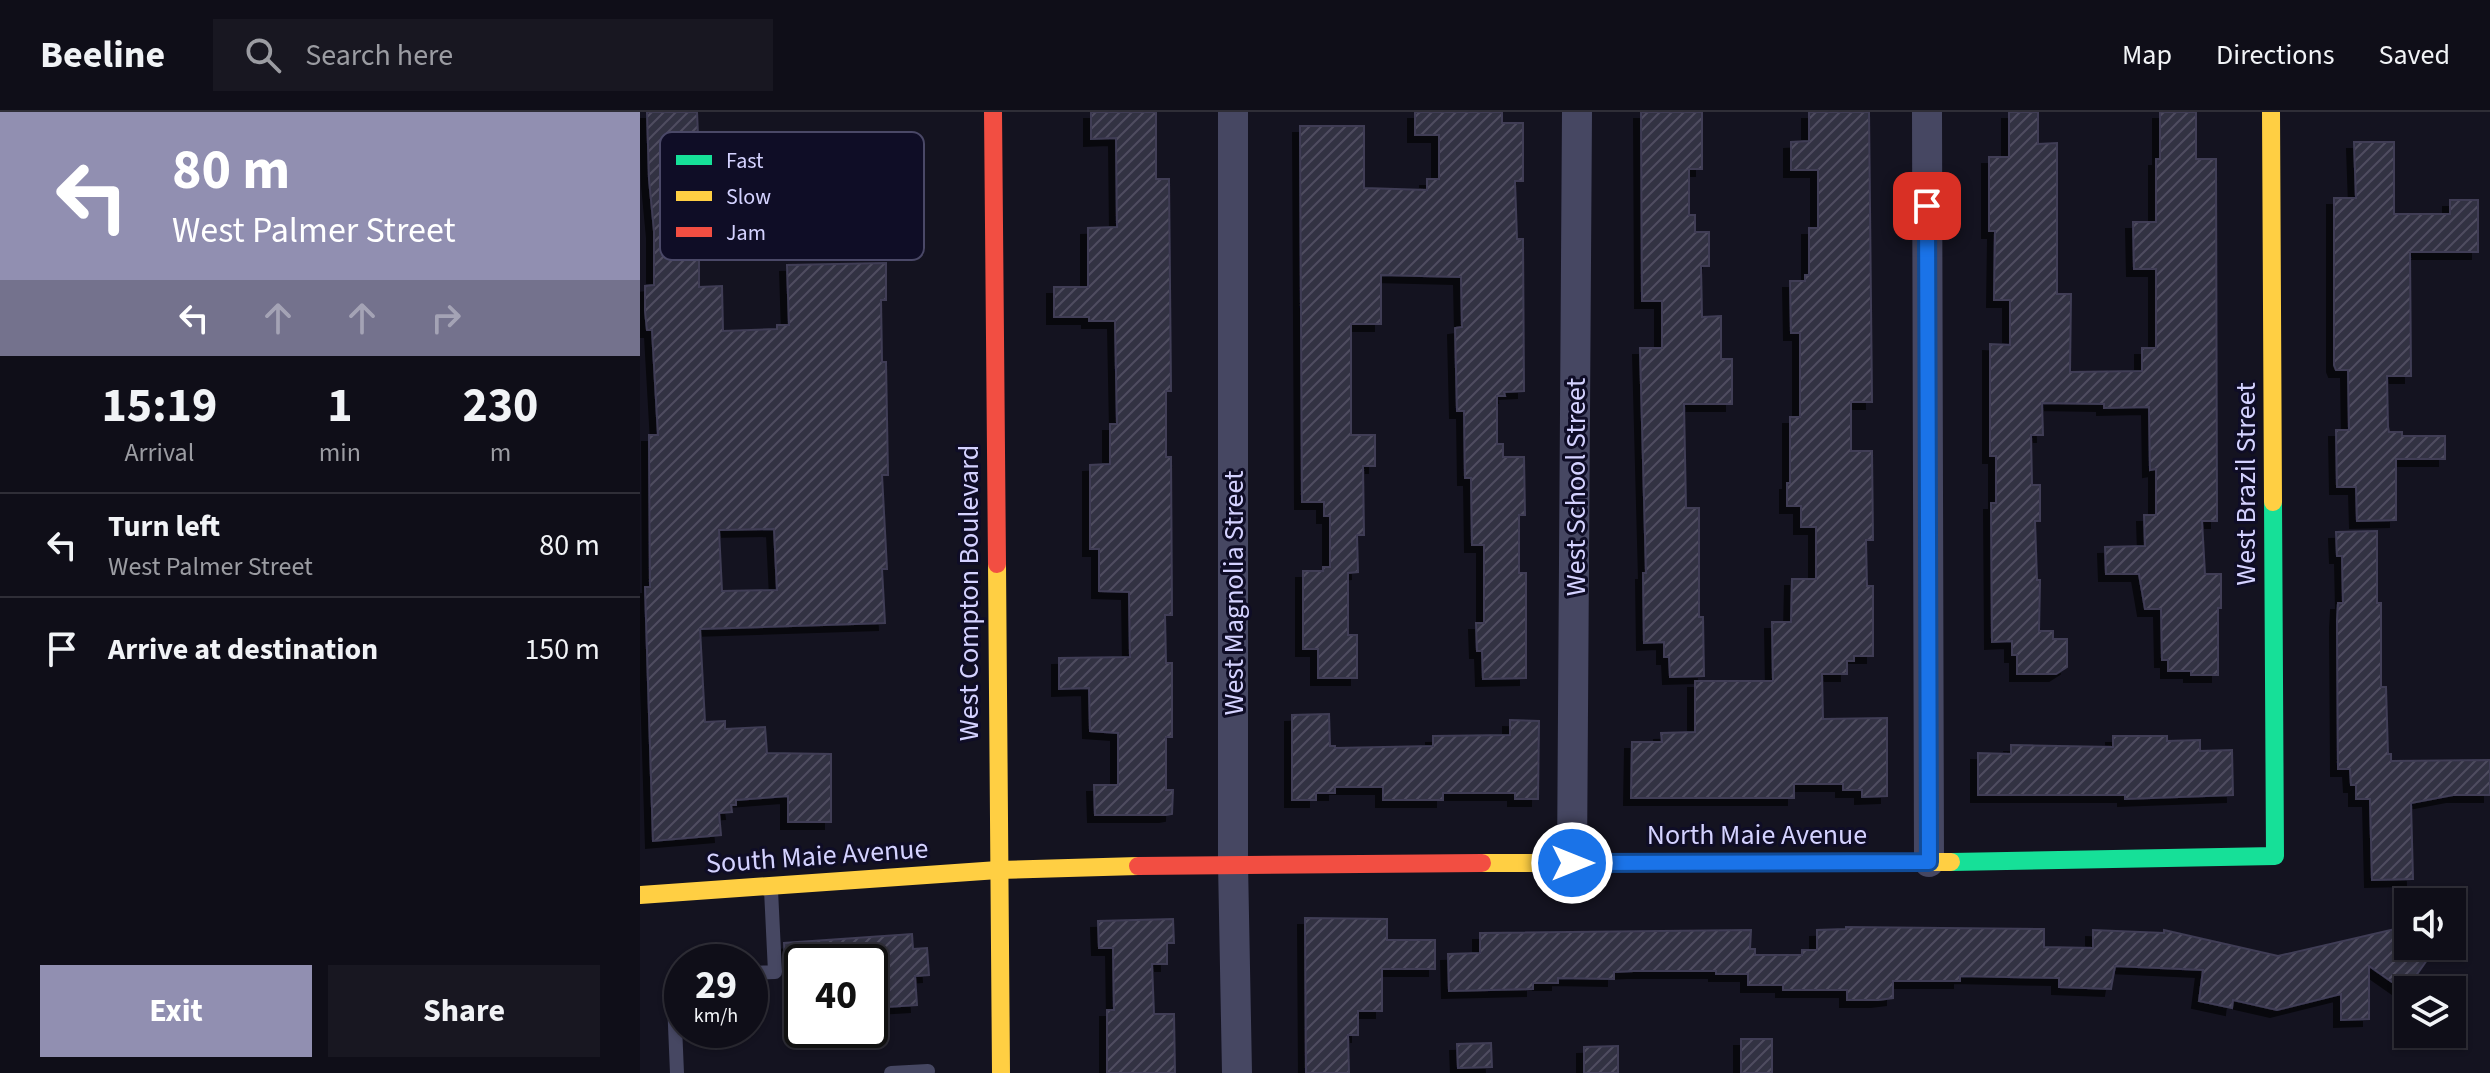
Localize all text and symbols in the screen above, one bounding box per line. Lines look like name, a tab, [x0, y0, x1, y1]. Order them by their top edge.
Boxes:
search box	[213, 19, 773, 91]
text: Beeline	[40, 28, 165, 82]
icon: search	[241, 33, 285, 77]
text: Search here	[305, 34, 453, 77]
text: Map	[2122, 35, 2172, 75]
text: Directions	[2216, 35, 2335, 75]
text: Saved	[2379, 35, 2450, 75]
text: 80 m	[172, 131, 290, 210]
legend	[660, 132, 924, 260]
icon: left	[40, 144, 144, 248]
text: Fast	[726, 145, 764, 177]
pin	[1893, 172, 1961, 240]
text: Slow	[726, 181, 771, 213]
icon: arrive	[1905, 184, 1949, 228]
text: West Palmer Street	[172, 205, 456, 256]
text: Jam	[726, 217, 766, 249]
icon: left	[172, 296, 216, 340]
icon: ahead	[256, 296, 300, 340]
icon: ahead	[340, 296, 384, 340]
icon: right	[424, 296, 468, 340]
text: 15:19	[101, 372, 217, 440]
text: 1	[327, 372, 353, 440]
text: 230	[462, 372, 538, 440]
street label: West School Street	[1556, 377, 1596, 596]
street label: West Brazil Street	[2226, 382, 2266, 586]
text: Arrival	[124, 434, 194, 471]
text: min	[319, 434, 361, 471]
text: m	[490, 434, 511, 471]
street label: West Compton Boulevard	[949, 445, 989, 741]
street label: West Magnolia Street	[1214, 470, 1254, 716]
text: Turn left	[108, 505, 220, 548]
icon: left	[40, 523, 84, 567]
text: 80 m	[539, 524, 600, 567]
text: West Palmer Street	[108, 548, 313, 585]
icon: arrive	[40, 627, 84, 671]
text: Arrive at destination	[108, 628, 378, 671]
text: 150 m	[524, 628, 600, 671]
street label: North Maie Avenue	[1647, 815, 1867, 855]
position arrow	[1530, 821, 1614, 905]
street label: South Maie Avenue	[705, 828, 930, 884]
map controls	[2394, 888, 2466, 1048]
button: sound	[2394, 888, 2466, 960]
speed limit sign: 40	[784, 944, 888, 1048]
text: 29	[695, 957, 737, 1014]
button: Exit	[40, 965, 312, 1057]
button: Share	[328, 965, 600, 1057]
button: layers	[2394, 976, 2466, 1048]
text: km/h	[694, 1002, 738, 1030]

